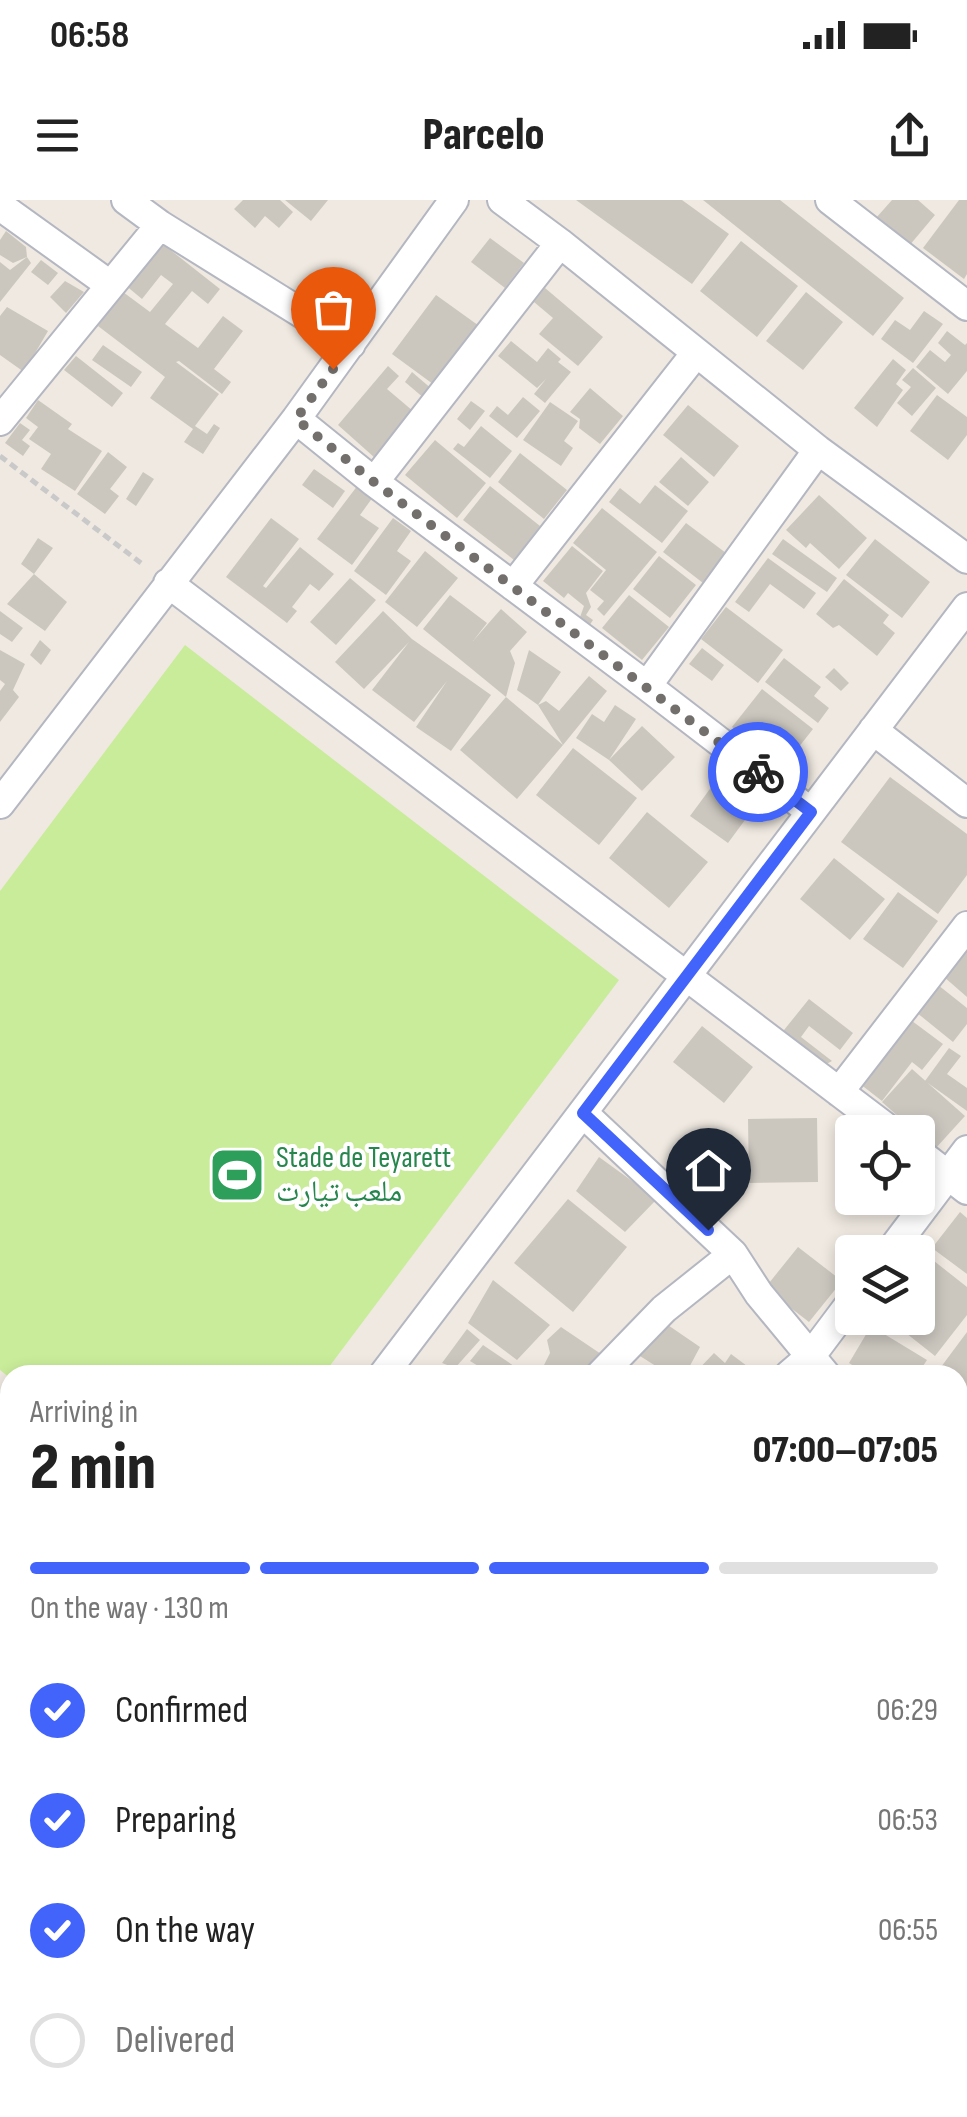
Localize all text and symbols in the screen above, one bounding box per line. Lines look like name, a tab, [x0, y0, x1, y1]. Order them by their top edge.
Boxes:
text: 06:58	[50, 13, 129, 58]
icon: menu	[30, 108, 85, 163]
text: Parcelo	[423, 108, 544, 163]
icon: share	[882, 108, 937, 163]
pin	[291, 267, 376, 370]
icon: bag	[306, 282, 361, 337]
courier	[708, 722, 808, 822]
icon: bike	[731, 745, 786, 800]
map controls	[835, 1115, 935, 1335]
button: locate	[835, 1115, 935, 1215]
pin	[666, 1128, 751, 1231]
place label: Stade de Teyarett ملعب تيارت	[276, 1140, 451, 1210]
icon: home	[681, 1143, 736, 1198]
sports icon: Stade de Teyarett ملعب تيارت	[207, 1145, 267, 1205]
button: layers	[835, 1235, 935, 1335]
text: Arriving in	[30, 1393, 138, 1432]
text: 07:00–07:05	[753, 1428, 938, 1473]
text: 2 min	[30, 1430, 156, 1508]
text: On the way · 130 m	[30, 1589, 229, 1628]
icon: check	[30, 1683, 85, 1738]
text: Confirmed	[115, 1688, 248, 1733]
text: 06:29	[876, 1691, 938, 1730]
icon: check	[30, 1793, 85, 1848]
text: Preparing	[115, 1798, 236, 1843]
text: 06:53	[877, 1801, 938, 1840]
icon: check	[30, 1903, 85, 1958]
text: On the way	[115, 1908, 255, 1953]
text: 06:55	[878, 1911, 938, 1950]
text: Delivered	[115, 2018, 235, 2063]

